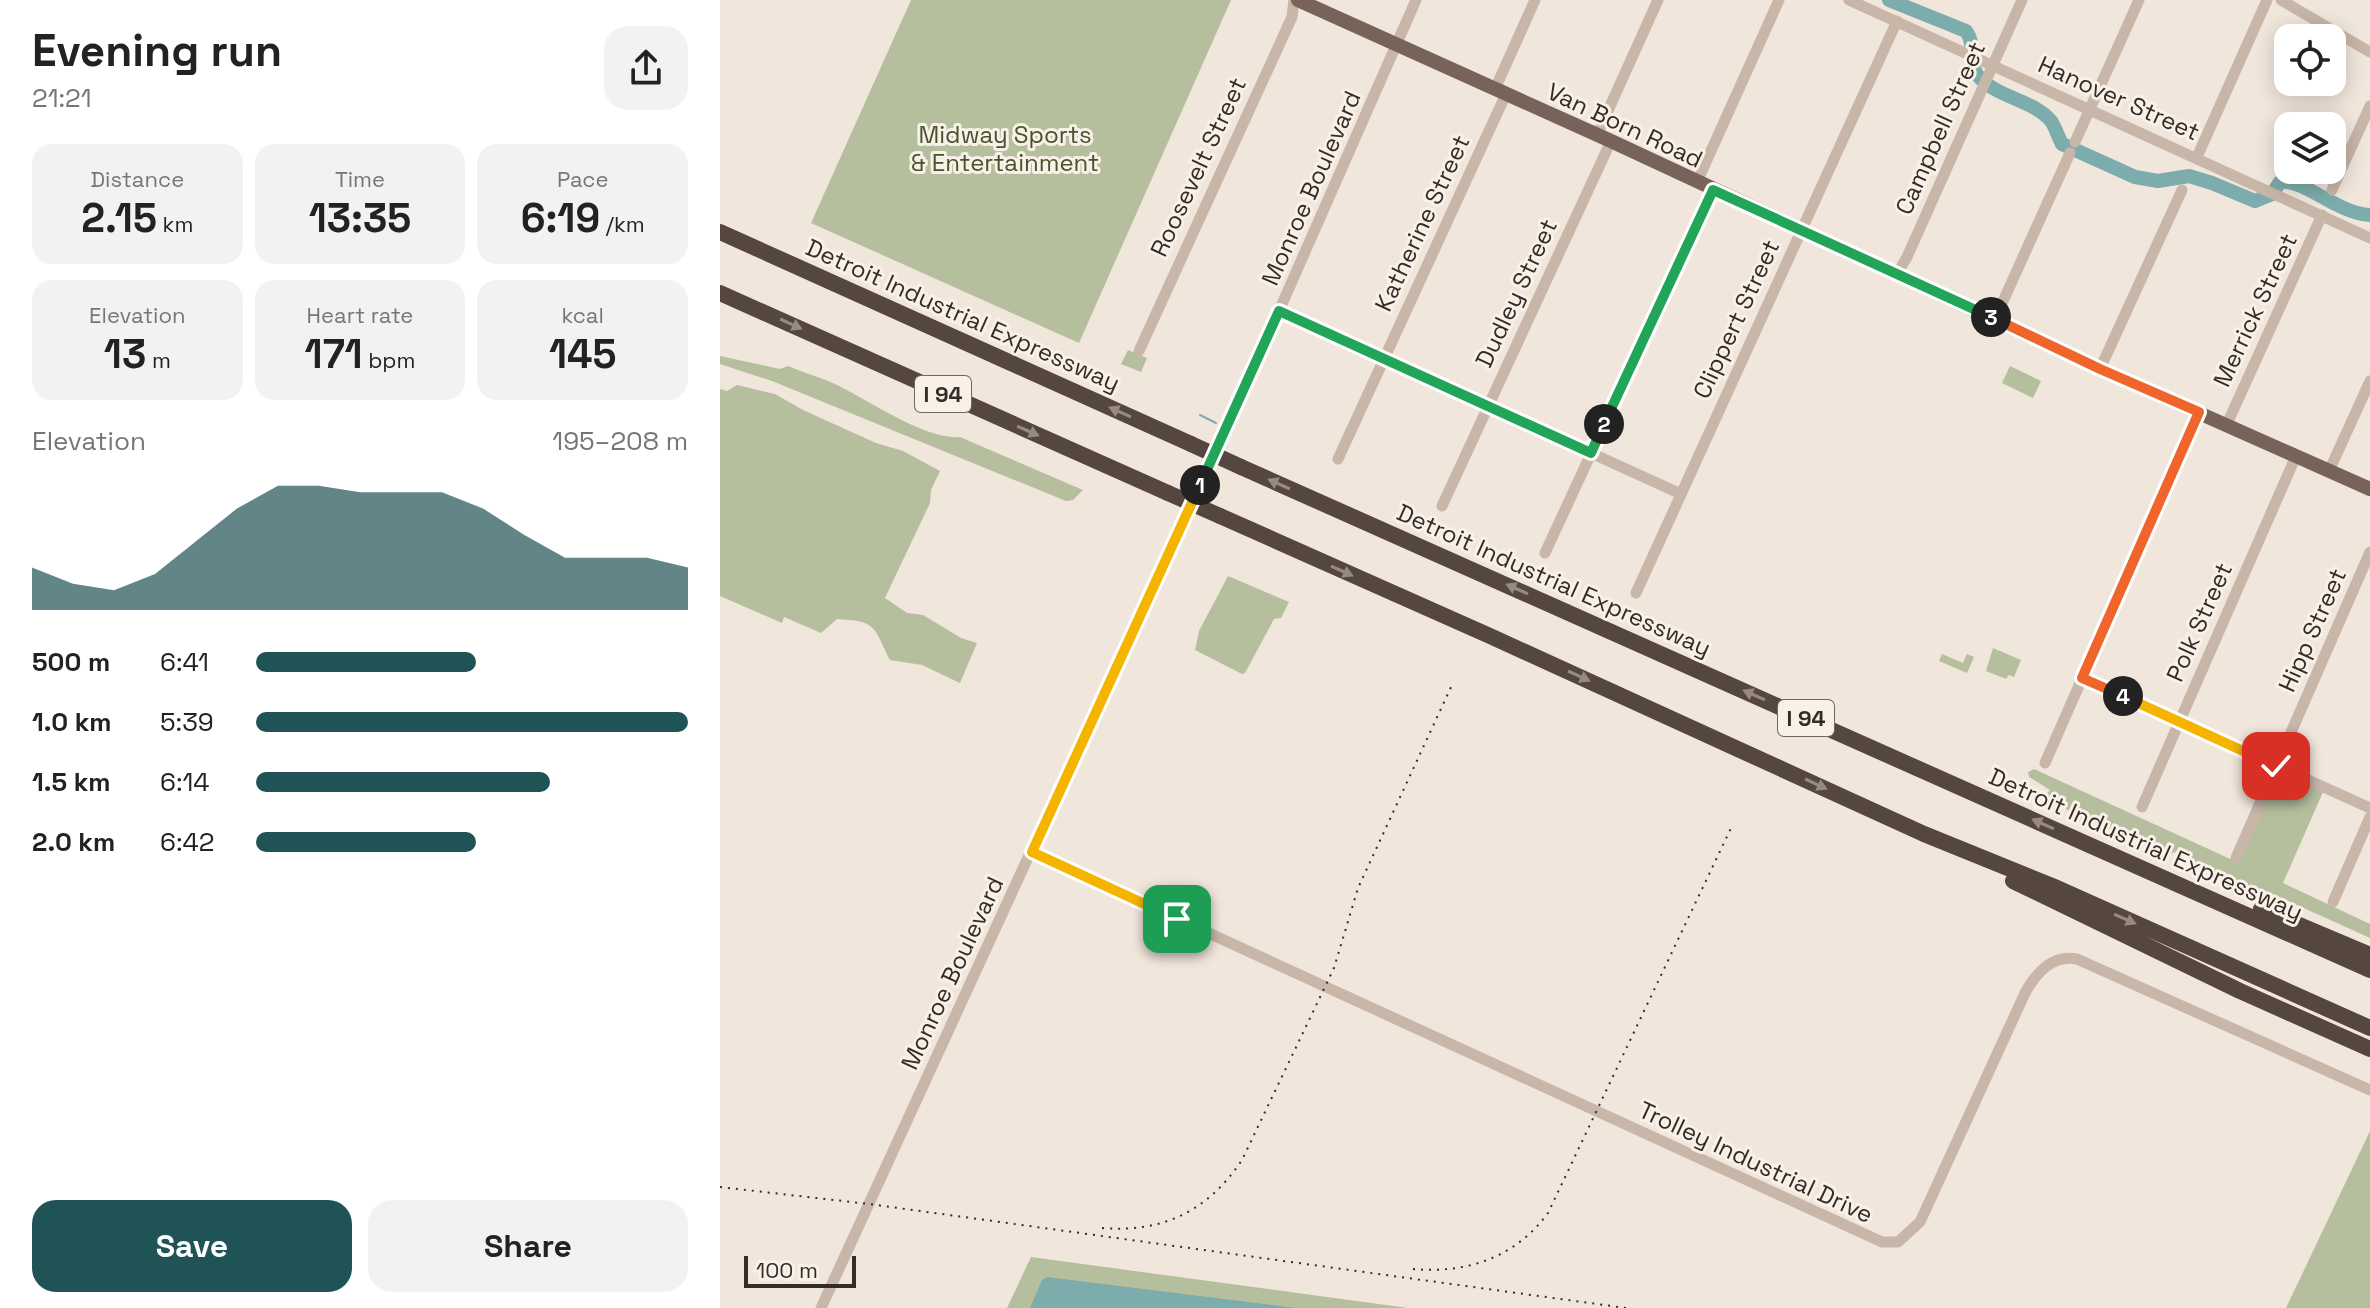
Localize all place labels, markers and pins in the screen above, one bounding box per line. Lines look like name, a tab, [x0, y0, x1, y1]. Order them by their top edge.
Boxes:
pin: 3	[1971, 297, 2011, 337]
pin: 2	[1584, 404, 1624, 444]
pin: 1	[1180, 465, 1220, 505]
pin: 4	[2103, 676, 2143, 716]
pin	[2242, 732, 2310, 800]
pin	[1143, 885, 1211, 953]

